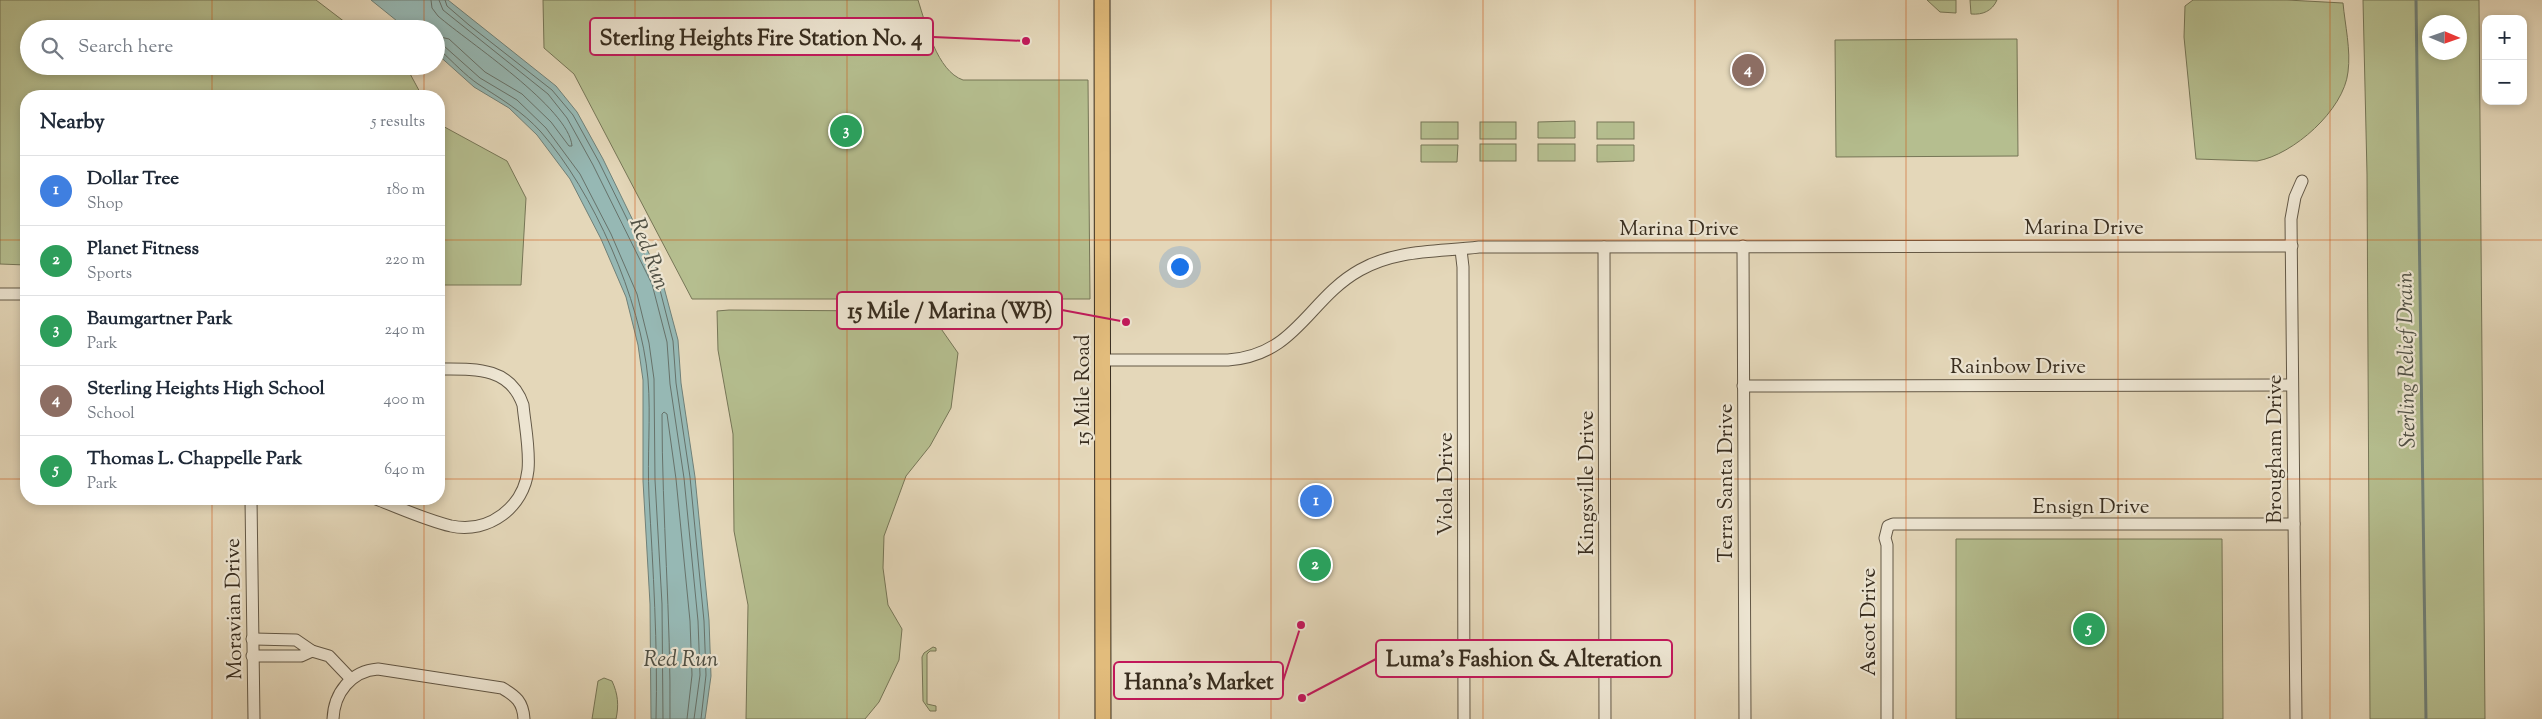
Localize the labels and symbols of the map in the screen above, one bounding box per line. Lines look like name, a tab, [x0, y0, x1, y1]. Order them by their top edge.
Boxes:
north arrow	[2422, 15, 2467, 60]
callout: Sterling Heights Fire Station No. 4	[590, 18, 933, 55]
text: Sterling Heights Fire Station No. 4	[600, 24, 922, 56]
pin: 4	[1732, 51, 1764, 89]
pin: 3	[830, 112, 862, 150]
water label: Red Run	[620, 213, 677, 295]
street label: Marina Drive	[2024, 214, 2144, 244]
street label: Marina Drive	[1619, 215, 1739, 245]
your location	[1167, 254, 1193, 280]
water label: Sterling Relief Drain	[2390, 271, 2426, 448]
callout: 15 Mile / Marina (WB)	[837, 292, 1062, 329]
text: 15 Mile / Marina (WB)	[847, 297, 1053, 329]
street label: 15 Mile Road	[1069, 334, 1099, 446]
street label: Rainbow Drive	[1950, 353, 2086, 383]
street label: Brougham Drive	[2261, 374, 2291, 524]
street label: Terra Santa Drive	[1712, 404, 1742, 562]
street label: Kingsville Drive	[1573, 410, 1603, 556]
street label: Viola Drive	[1432, 432, 1462, 536]
pin: 1	[1300, 482, 1332, 520]
street label: Ensign Drive	[2033, 493, 2149, 523]
street label: Moravian Drive	[219, 538, 251, 680]
pin: 2	[1299, 546, 1331, 584]
street label: Ascot Drive	[1855, 568, 1885, 676]
pin: 5	[2073, 610, 2105, 648]
callout: Luma's Fashion & Alteration	[1376, 640, 1672, 677]
water label: Red Run	[644, 645, 719, 677]
text: Luma's Fashion & Alteration	[1386, 645, 1662, 677]
callout: Hanna’s Market	[1114, 662, 1283, 699]
text: Hanna’s Market	[1124, 668, 1274, 700]

